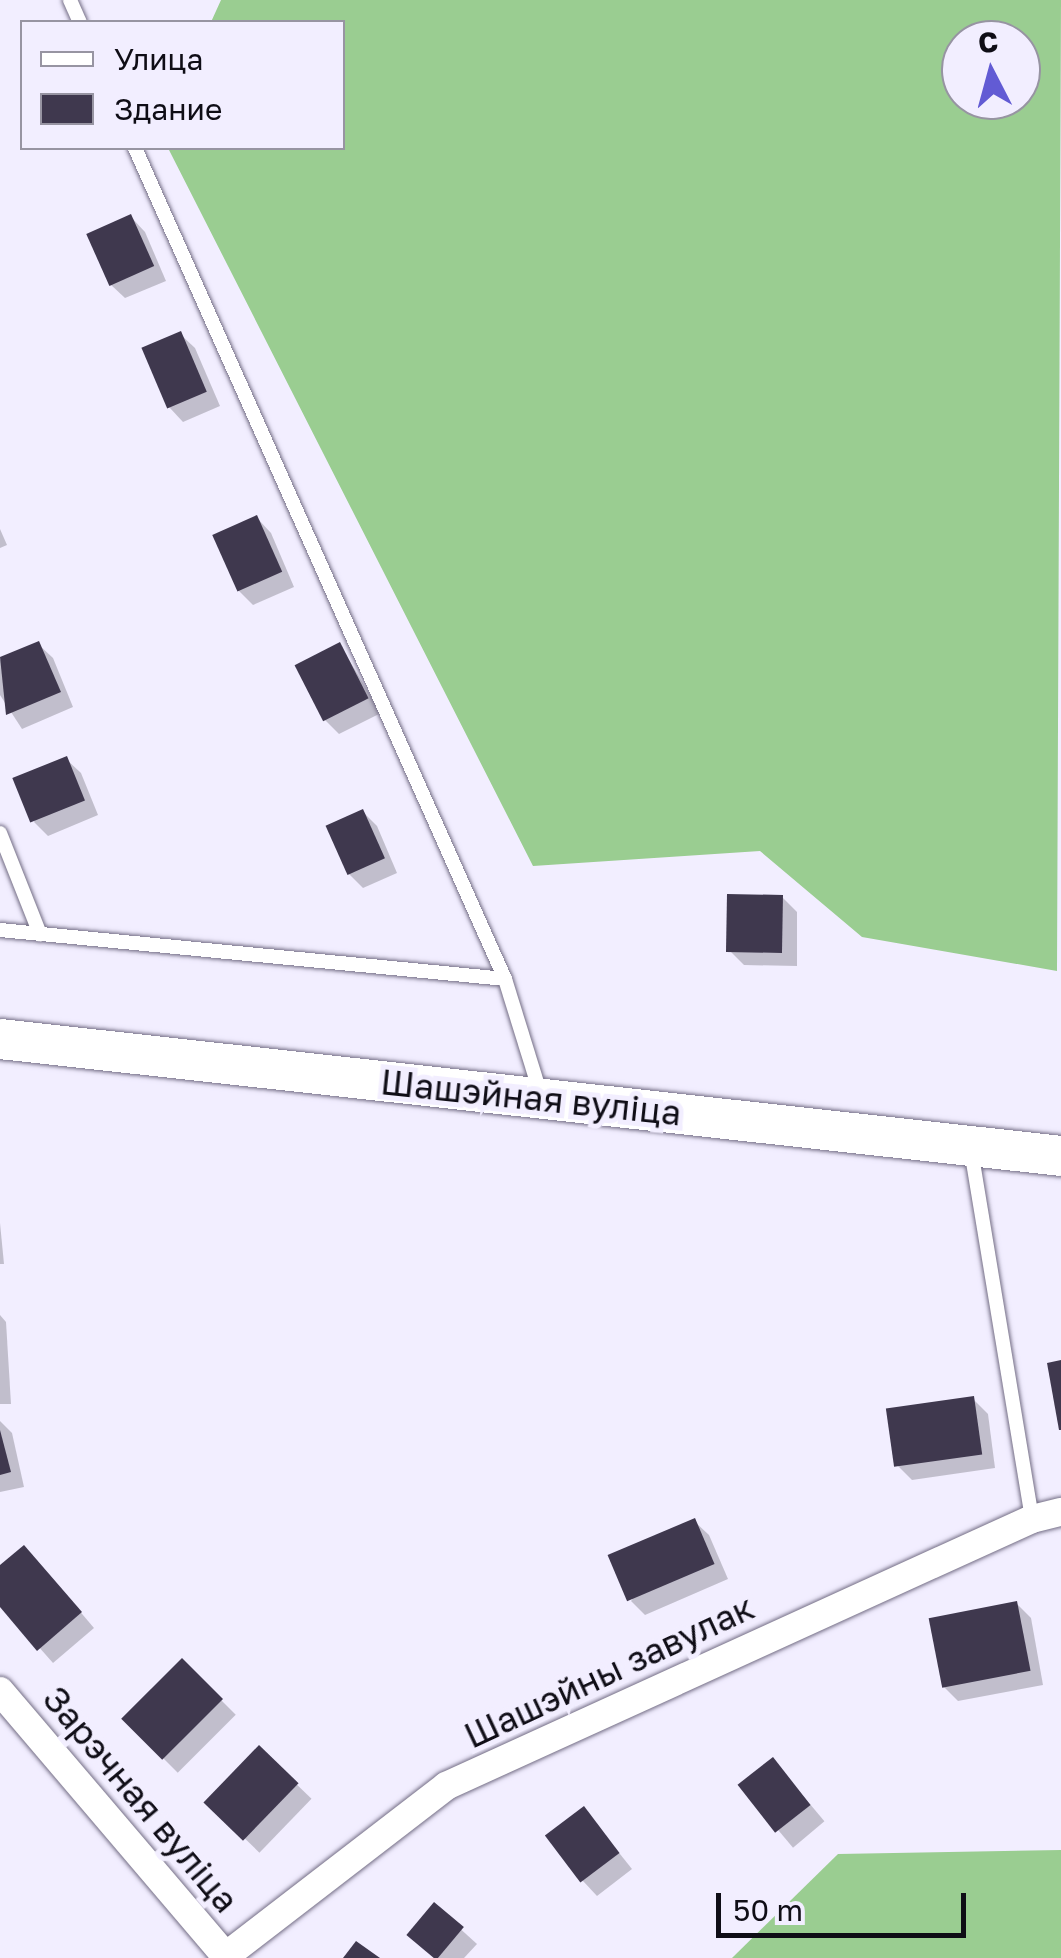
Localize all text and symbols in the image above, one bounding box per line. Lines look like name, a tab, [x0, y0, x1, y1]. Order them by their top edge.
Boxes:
legend	[20, 20, 345, 150]
north arrow	[941, 20, 1041, 120]
text: С	[976, 24, 1000, 59]
text: Улица	[114, 41, 203, 77]
text: Здание	[114, 91, 222, 127]
street label: Шашэйная вуліца	[379, 1060, 683, 1134]
street label: Шашэйны завулак	[458, 1585, 760, 1757]
street label: Зарэчная вуліца	[34, 1678, 248, 1920]
scale bar	[721, 1873, 971, 1935]
text: 50 m	[733, 1892, 803, 1928]

